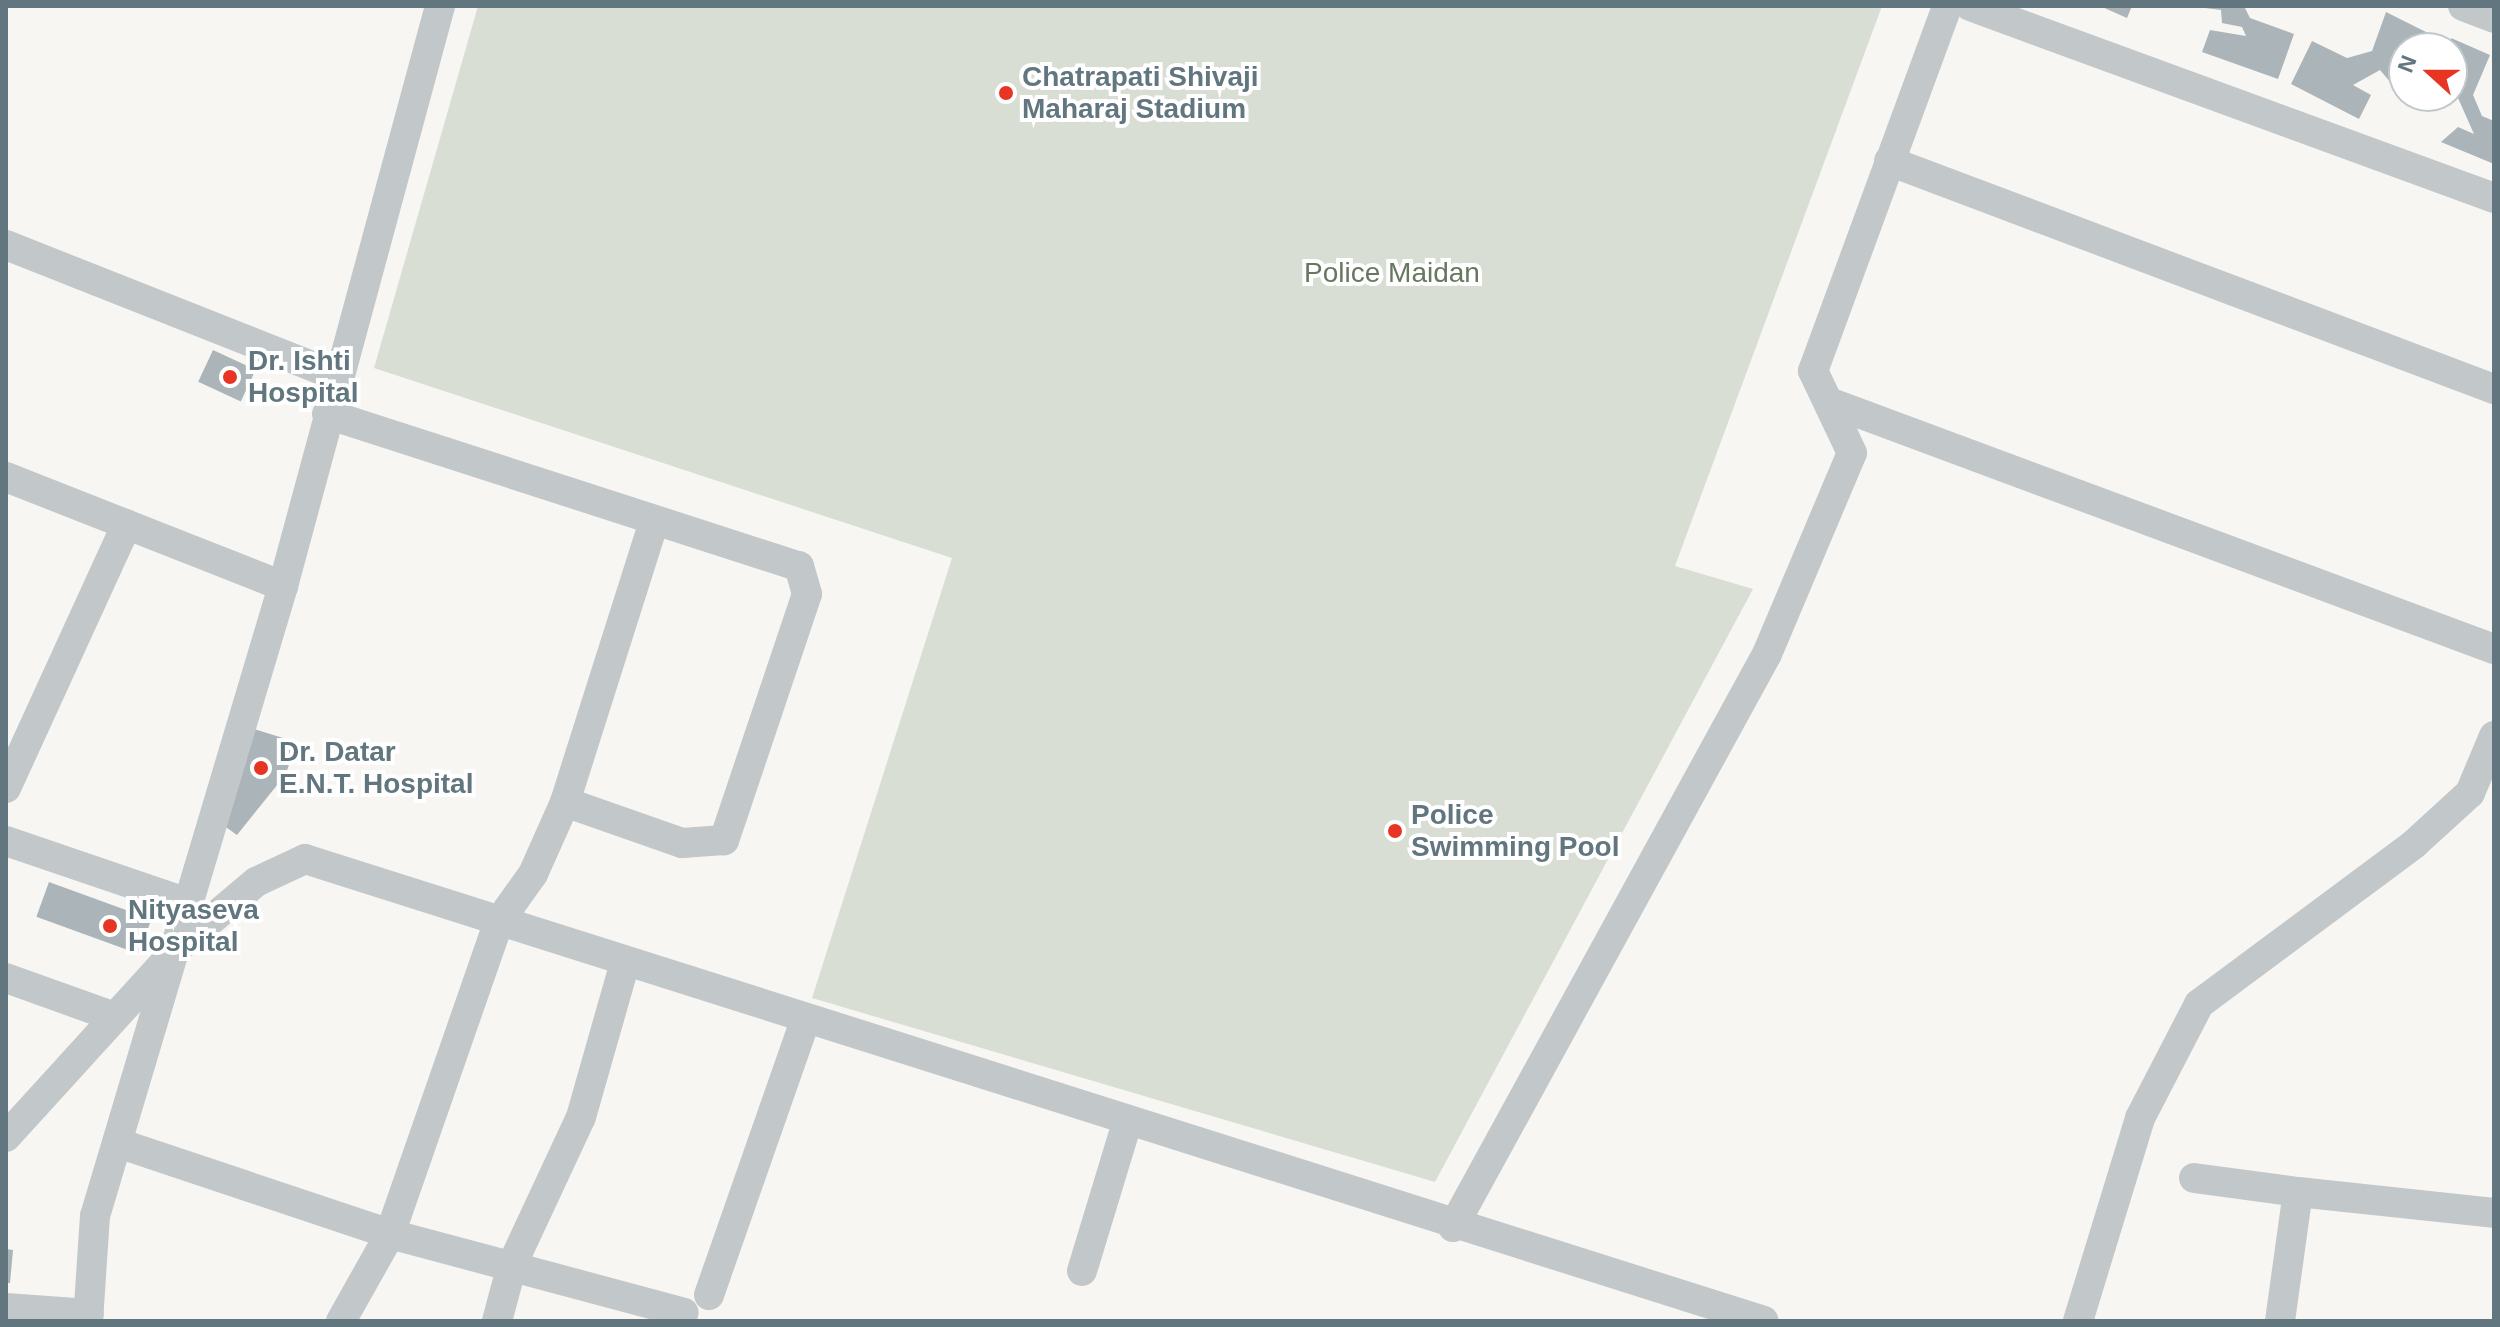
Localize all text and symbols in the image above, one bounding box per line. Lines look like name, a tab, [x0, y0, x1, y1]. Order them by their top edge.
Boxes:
north arrow	[2388, 32, 2468, 112]
text: N	[2392, 52, 2422, 76]
place label: Chatrapati Shivaji Maharaj Stadium	[1022, 60, 1259, 126]
marker: Chatrapati Shivaji Maharaj Stadium	[997, 84, 1015, 102]
park label: Police Maidan	[1304, 256, 1480, 290]
place label: Dr. Ishti Hospital	[248, 344, 358, 410]
marker: Dr. Ishti Hospital	[219, 366, 241, 388]
place label: Dr. Datar E.N.T. Hospital	[279, 735, 473, 801]
marker: Dr. Datar E.N.T. Hospital	[250, 757, 272, 779]
place label: Police Swimming Pool	[1411, 798, 1619, 864]
marker: Police Swimming Pool	[1386, 822, 1404, 840]
place label: Nityaseva Hospital	[128, 893, 259, 959]
marker: Nityaseva Hospital	[99, 915, 121, 937]

